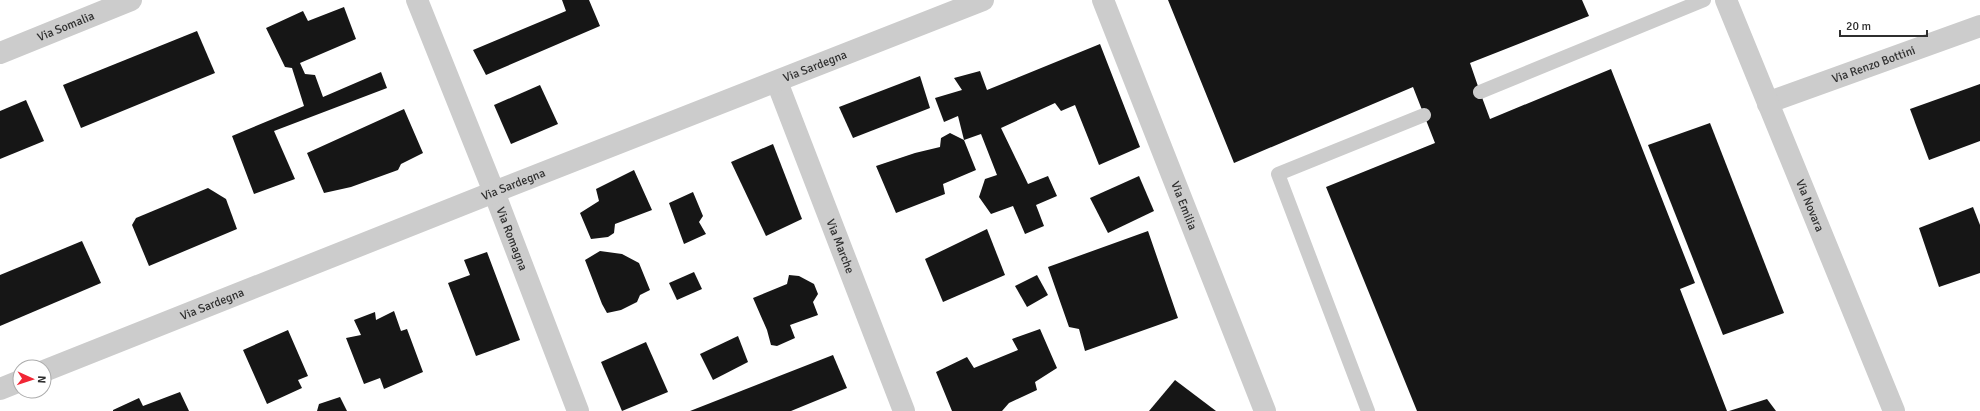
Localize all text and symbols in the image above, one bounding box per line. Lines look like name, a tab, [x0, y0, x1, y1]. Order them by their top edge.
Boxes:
street label: Via Somalia	[35, 9, 97, 45]
scale bar	[1840, 12, 1927, 38]
text: 20 m	[1846, 19, 1871, 34]
street label: Via Renzo Bottini	[1830, 43, 1918, 87]
street label: Via Sardegna	[781, 47, 849, 86]
street label: Via Sardegna	[479, 166, 548, 204]
street label: Via Novara	[1792, 177, 1827, 234]
street label: Via Emilia	[1167, 179, 1200, 232]
street label: Via Romagna	[493, 205, 530, 273]
street label: Via Marche	[823, 217, 857, 276]
street label: Via Sardegna	[178, 285, 246, 324]
north arrow	[12, 359, 52, 399]
text: N	[35, 375, 48, 384]

